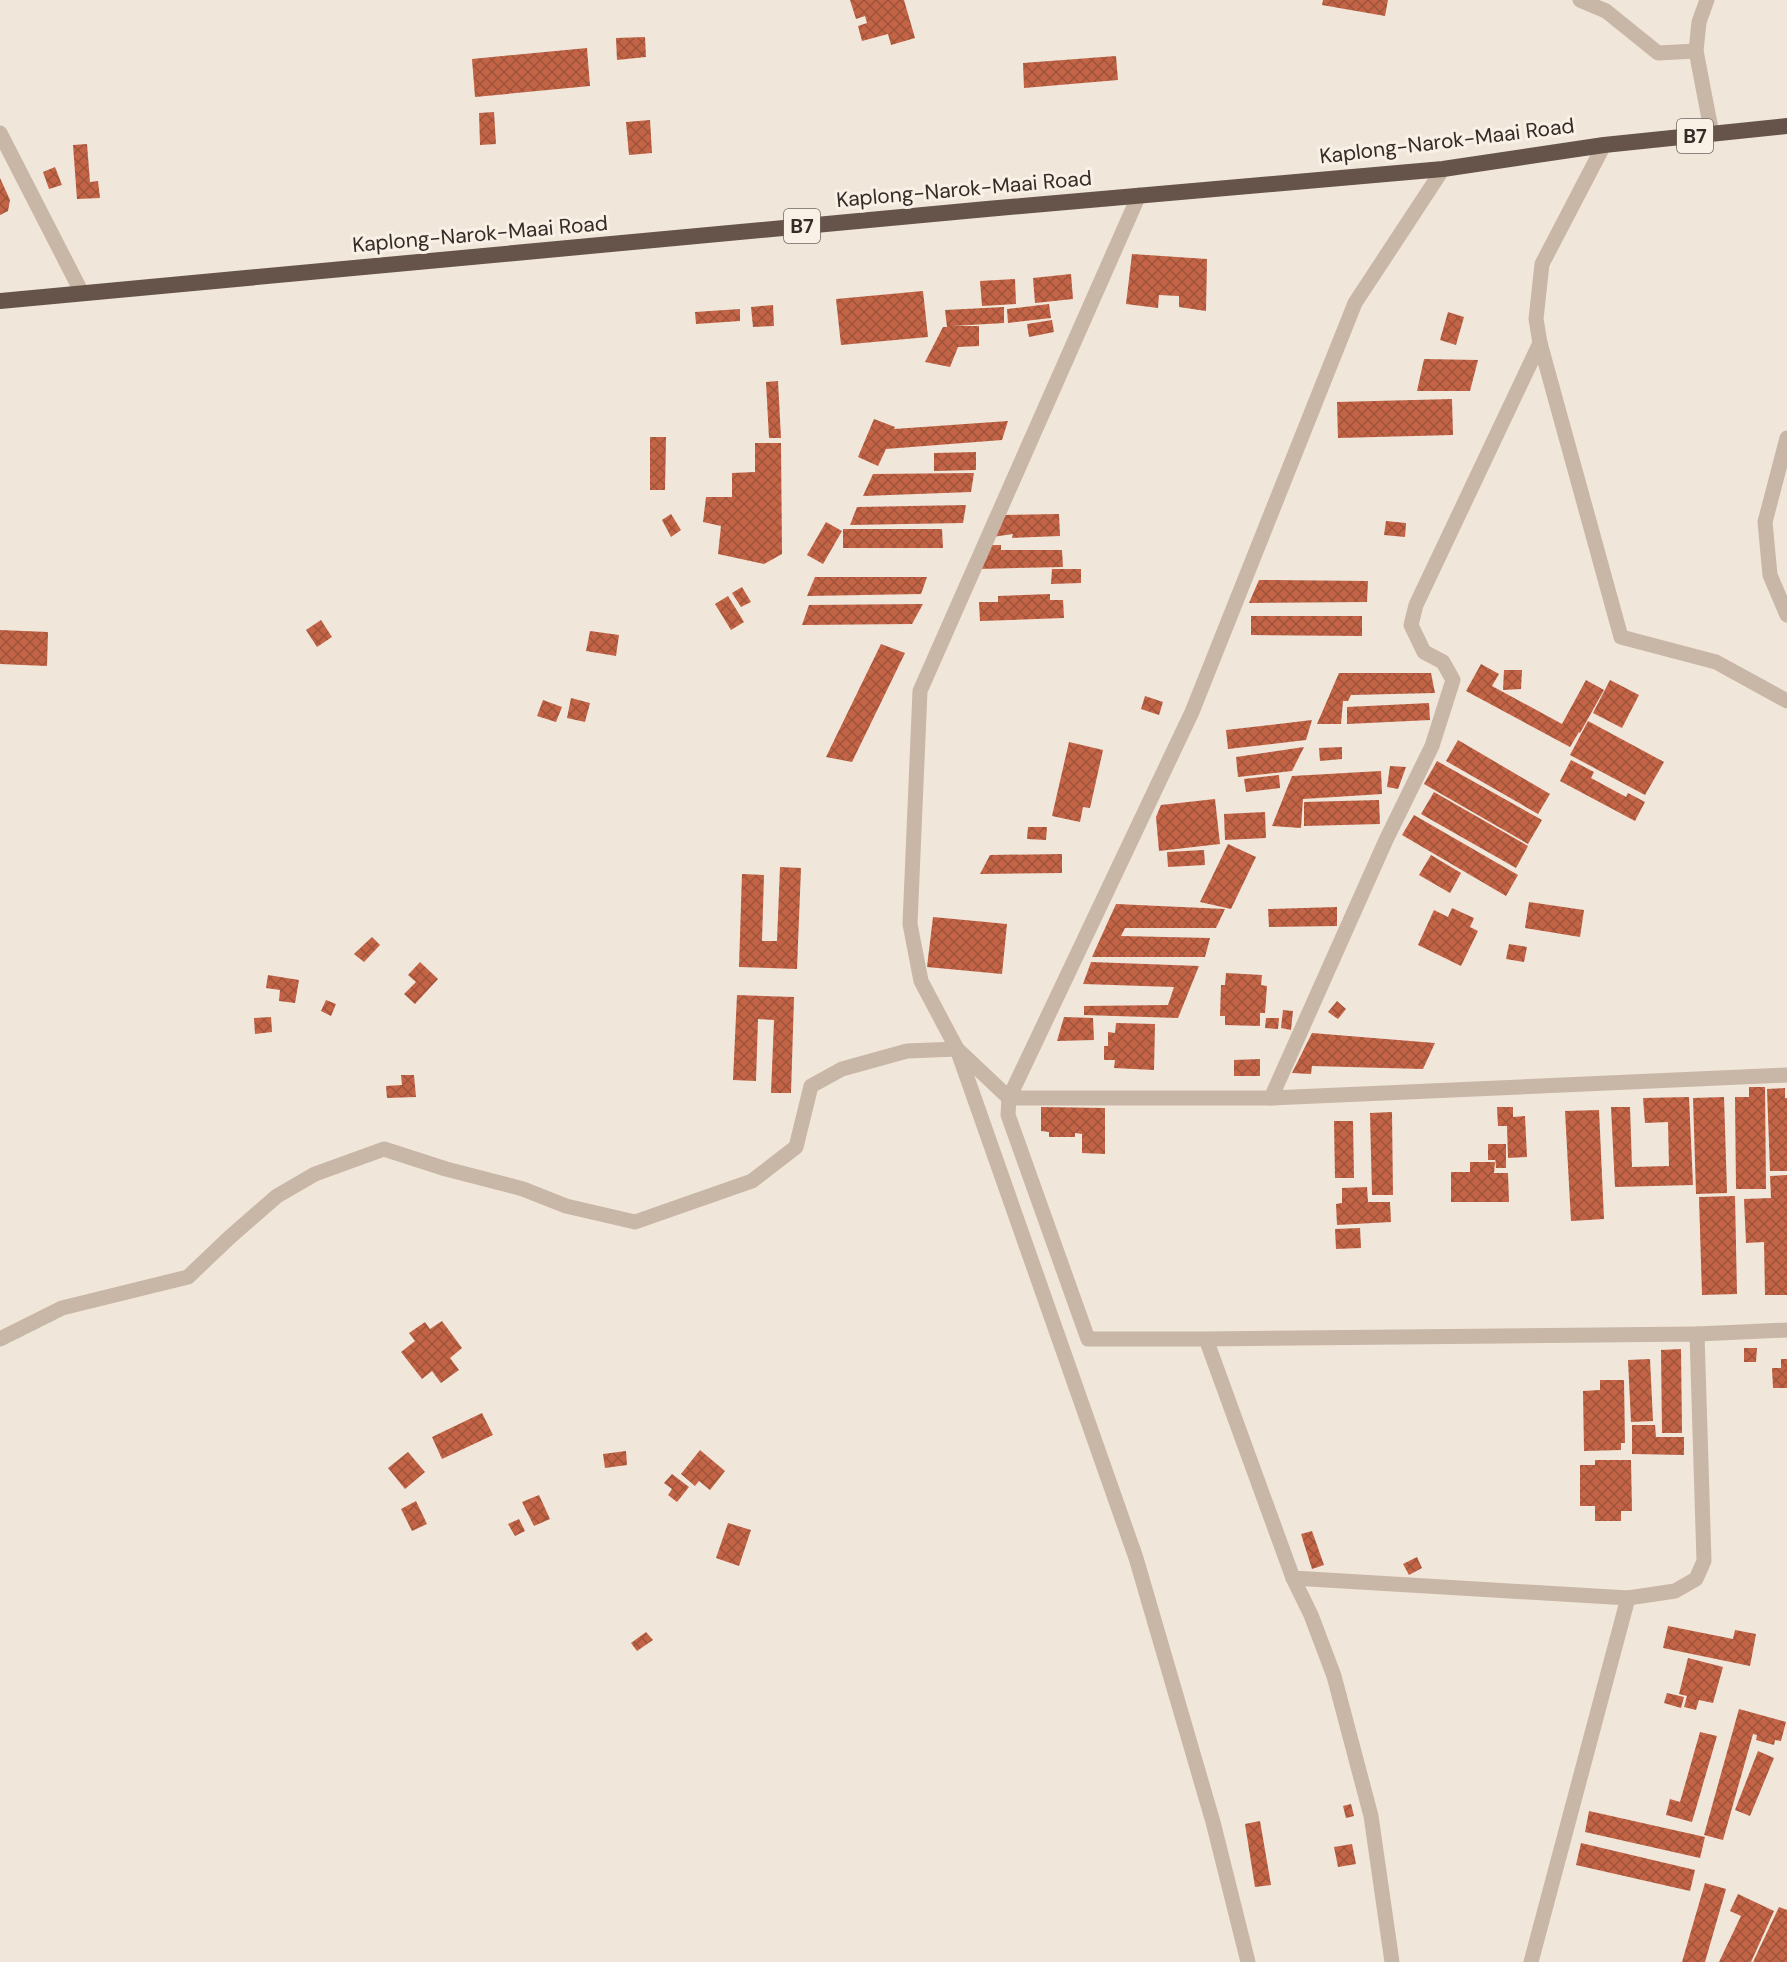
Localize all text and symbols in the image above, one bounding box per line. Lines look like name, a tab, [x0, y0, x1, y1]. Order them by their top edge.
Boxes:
street label: Kaplong-Narok-Maai Road	[1318, 111, 1576, 171]
road number: B7	[1677, 119, 1713, 153]
street label: Kaplong-Narok-Maai Road	[835, 164, 1093, 214]
street label: Kaplong-Narok-Maai Road	[351, 209, 609, 259]
road number: B7	[784, 209, 820, 243]

